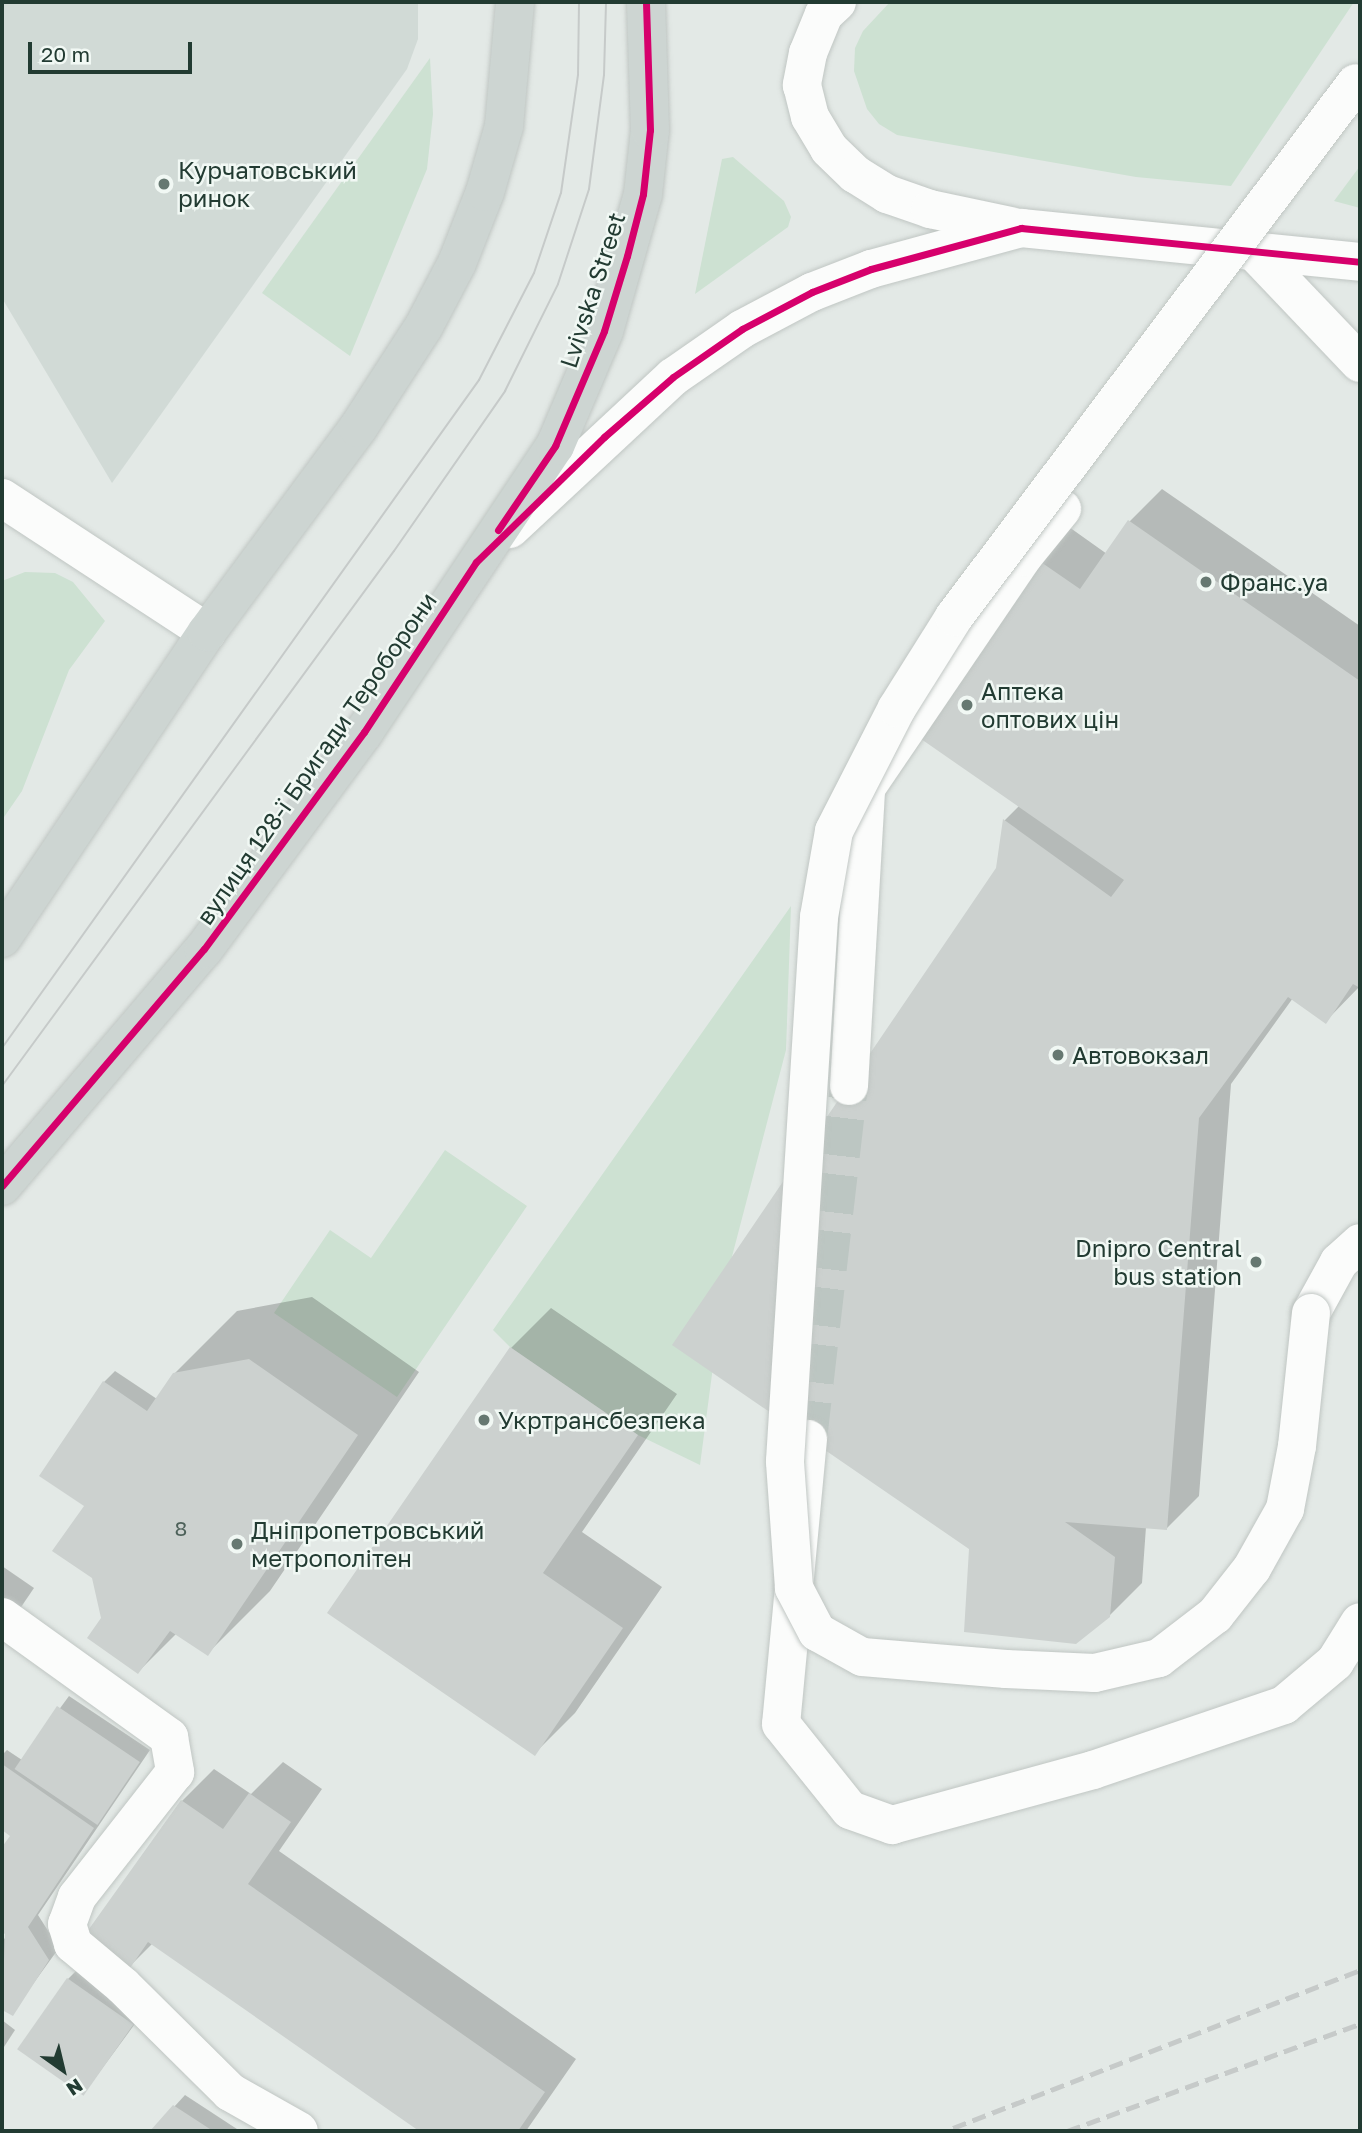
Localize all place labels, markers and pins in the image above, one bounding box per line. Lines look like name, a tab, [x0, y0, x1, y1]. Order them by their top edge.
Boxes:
place label: Курчатовський ринок	[178, 156, 357, 212]
marker: Курчатовський ринок	[156, 176, 172, 192]
place label: Франс.уа	[1220, 568, 1328, 596]
marker: Франс.уа	[1198, 574, 1214, 590]
place label: Аптека оптових цін	[981, 677, 1119, 733]
marker: Аптека оптових цін	[959, 697, 975, 713]
place label: Автовокзал	[1072, 1041, 1209, 1069]
marker: Автовокзал	[1050, 1047, 1066, 1063]
place label: Dnipro Central bus station	[1075, 1234, 1242, 1290]
marker: Dnipro Central bus station	[1248, 1254, 1264, 1270]
place label: Укртрансбезпека	[498, 1406, 705, 1434]
marker: Укртрансбезпека	[476, 1412, 492, 1428]
place label: Дніпропетровський метрополітен	[251, 1516, 484, 1572]
marker: Дніпропетровський метрополітен	[229, 1536, 245, 1552]

